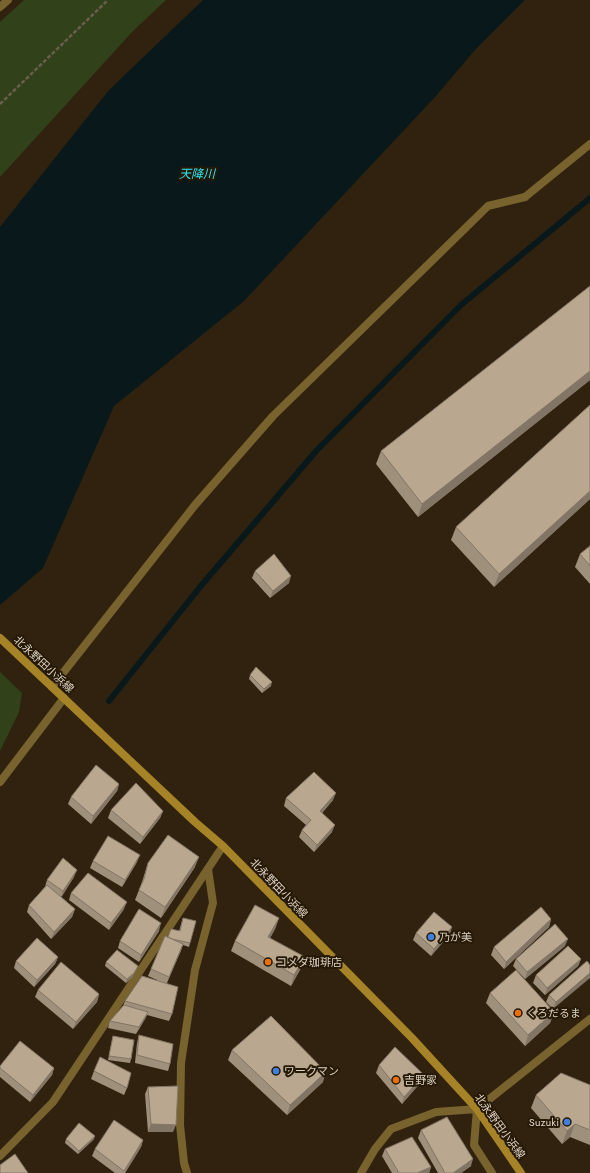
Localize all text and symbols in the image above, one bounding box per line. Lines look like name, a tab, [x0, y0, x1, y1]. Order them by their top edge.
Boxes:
water label: 天降川	[179, 165, 217, 183]
street label: 北永野田小浜線	[10, 632, 78, 696]
street label: 北永野田小浜線	[247, 855, 311, 921]
place label: 乃が美	[439, 929, 472, 945]
marker: 乃が美	[426, 932, 436, 942]
place label: コメダ珈琲店	[276, 954, 342, 970]
marker: コメダ珈琲店	[263, 957, 273, 967]
place label: くろだるま	[526, 1005, 581, 1021]
marker: くろだるま	[513, 1008, 523, 1018]
place label: ワークマン	[284, 1063, 339, 1079]
marker: ワークマン	[271, 1066, 281, 1076]
place label: 吉野家	[404, 1072, 437, 1088]
marker: 吉野家	[391, 1075, 401, 1085]
street label: 北永野田小浜線	[471, 1090, 529, 1162]
place label: Suzuki	[529, 1114, 559, 1130]
marker: Suzuki	[562, 1117, 572, 1127]

